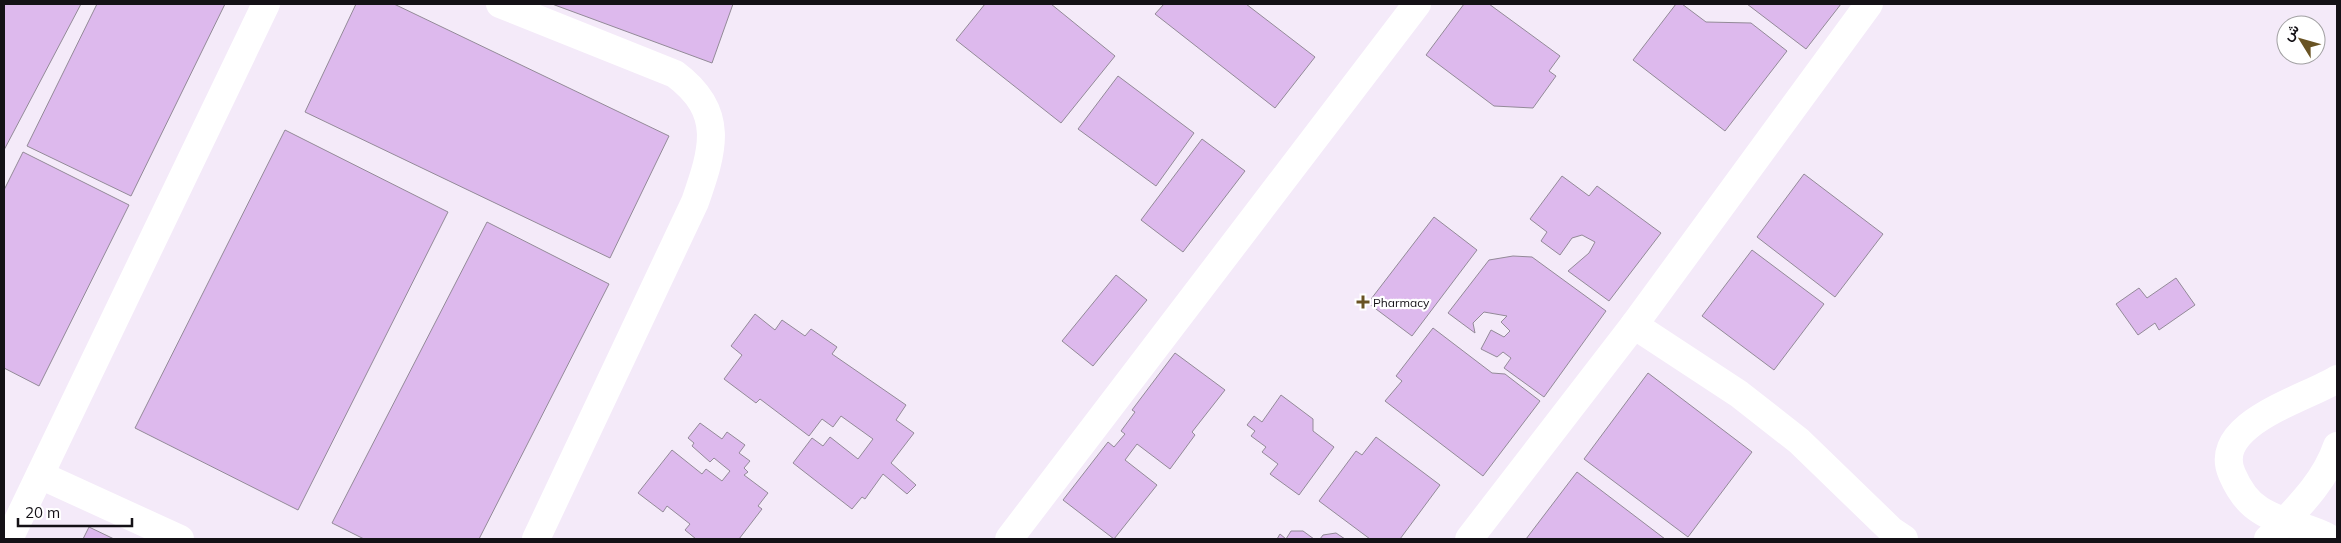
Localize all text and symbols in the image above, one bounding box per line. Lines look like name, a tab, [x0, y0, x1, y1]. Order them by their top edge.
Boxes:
north arrow	[2276, 15, 2326, 65]
text: ش	[2278, 20, 2303, 44]
place label: Pharmacy	[1373, 295, 1430, 310]
marker: Pharmacy	[1357, 296, 1369, 308]
scale bar	[18, 496, 131, 528]
text: 20 m	[25, 503, 60, 522]

